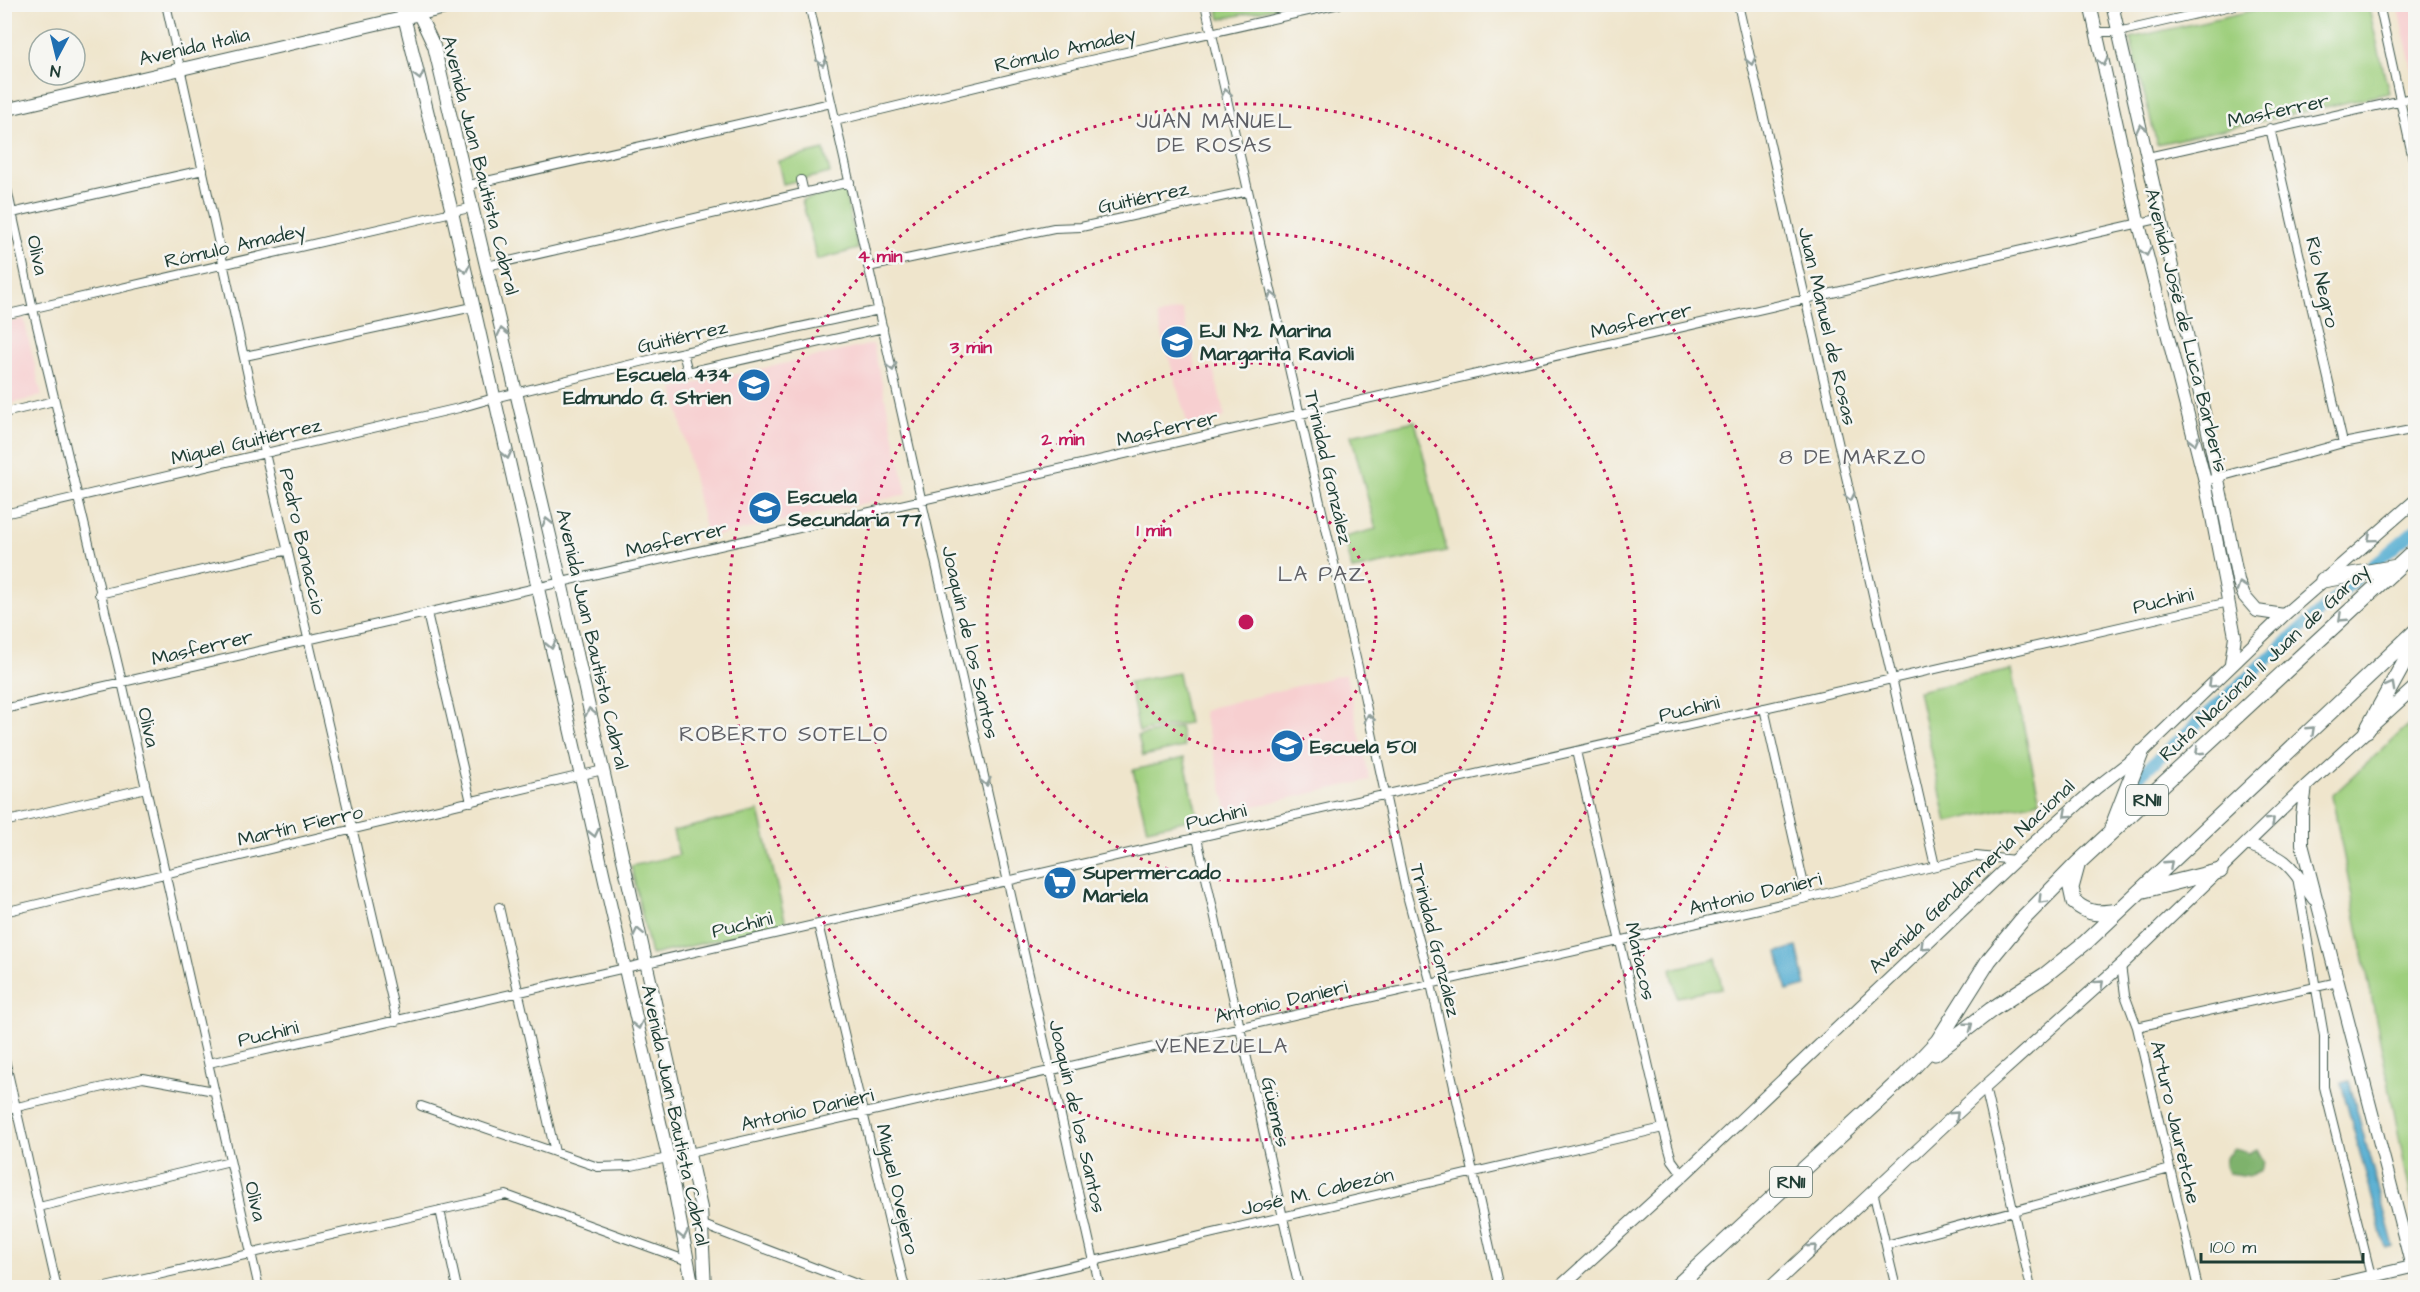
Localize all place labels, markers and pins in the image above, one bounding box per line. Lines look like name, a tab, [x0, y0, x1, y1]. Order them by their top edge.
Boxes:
place label: EJI N°2 Marina Margarita Ravioli	[1200, 317, 1355, 369]
school or university icon: EJI N°2 Marina Margarita Ravioli	[1159, 324, 1195, 360]
place label: Escuela 434 Edmundo G. Strien	[563, 361, 731, 412]
school or university icon: Escuela 434 Edmundo G. Strien	[736, 367, 772, 403]
place label: Escuela Secundaria 77	[787, 483, 922, 534]
school or university icon: Escuela Secundaria 77	[747, 490, 783, 526]
centre of rings	[1236, 612, 1256, 632]
school or university icon: Escuela 501	[1269, 728, 1305, 764]
place label: Escuela 501	[1310, 733, 1417, 761]
place label: Supermercado Mariela	[1082, 859, 1222, 910]
supermarket icon: Supermercado Mariela	[1042, 865, 1078, 901]

